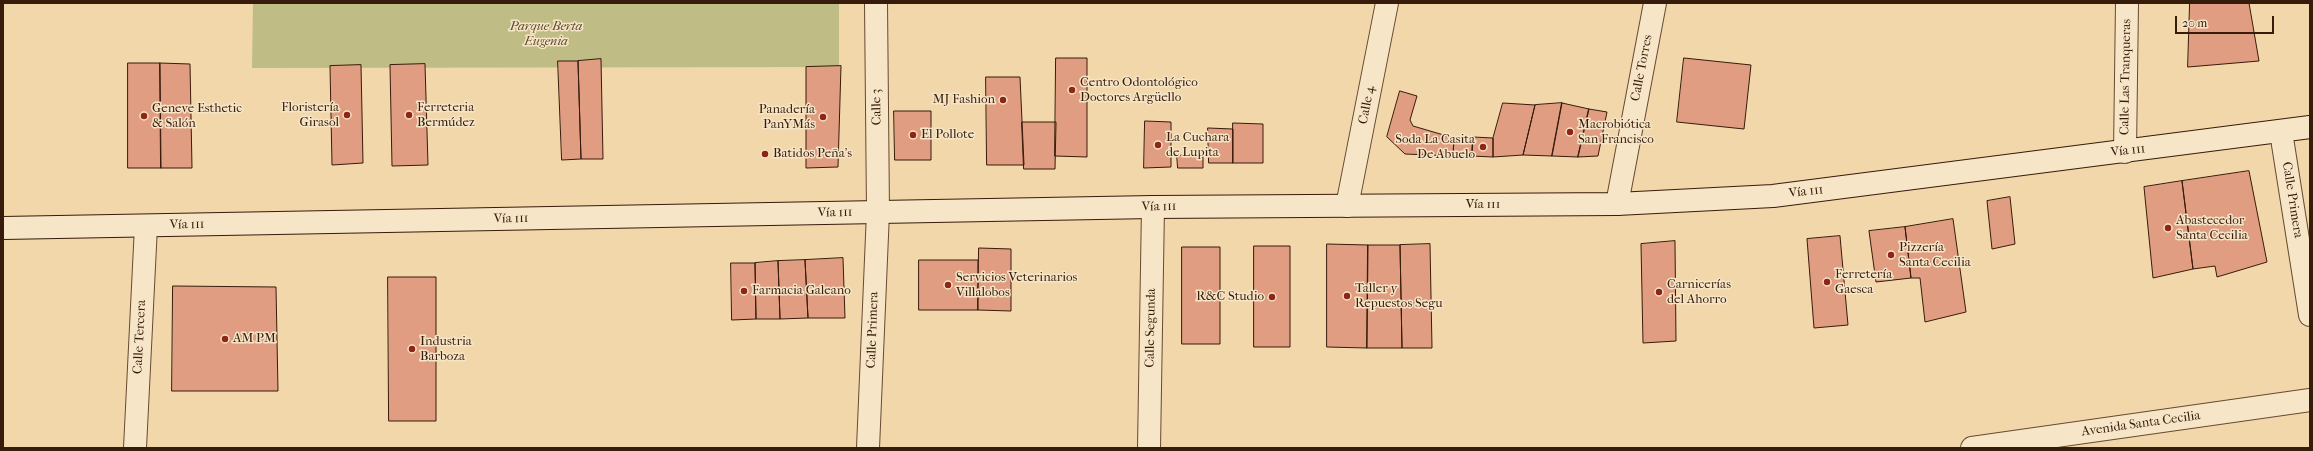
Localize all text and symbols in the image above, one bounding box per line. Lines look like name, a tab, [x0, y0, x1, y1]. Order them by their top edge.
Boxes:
scale bar	[2177, 8, 2276, 34]
text: 20 m	[2182, 16, 2207, 30]
park label: Parque Berta Eugenia	[510, 19, 582, 50]
street label: Calle Las Tranqueras	[2117, 19, 2135, 135]
street label: Calle Torres	[1628, 33, 1656, 103]
place label: Centro Odontológico Doctores Argüello	[1080, 75, 1198, 106]
street label: Calle 4	[1356, 84, 1378, 126]
marker: Centro Odontológico Doctores Argüello	[1067, 85, 1077, 95]
street label: Calle 3	[869, 89, 885, 125]
place label: MJ Fashion	[933, 92, 995, 108]
marker: MJ Fashion	[998, 95, 1008, 105]
place label: Floristería Girasol	[281, 100, 339, 131]
place label: Ferreteria Bermúdez	[417, 100, 475, 131]
place label: Geneve Esthetic & Salón	[152, 101, 242, 132]
place label: Panadería PanYMás	[759, 102, 815, 133]
marker: Floristería Girasol	[342, 110, 352, 120]
marker: Ferreteria Bermúdez	[404, 110, 414, 120]
marker: Geneve Esthetic & Salón	[139, 111, 149, 121]
marker: Panadería PanYMás	[818, 112, 828, 122]
place label: Macrobiótica San Francisco	[1578, 117, 1654, 148]
place label: El Pollote	[921, 127, 974, 143]
marker: Macrobiótica San Francisco	[1565, 127, 1575, 137]
marker: El Pollote	[908, 130, 918, 140]
place label: La Cuchara de Lupita	[1166, 130, 1229, 161]
place label: Soda La Casita De Abuelo	[1395, 132, 1475, 163]
marker: La Cuchara de Lupita	[1153, 140, 1163, 150]
street label: Vía 111	[2110, 141, 2146, 161]
marker: Soda La Casita De Abuelo	[1478, 142, 1488, 152]
place label: Batidos Peña's	[773, 146, 852, 162]
marker: Batidos Peña's	[760, 149, 770, 159]
street label: Calle Primera	[2278, 161, 2306, 239]
street label: Vía 111	[1788, 182, 1824, 202]
street label: Vía 111	[1466, 197, 1500, 213]
street label: Vía 111	[1141, 199, 1177, 215]
street label: Vía 111	[817, 205, 853, 221]
street label: Vía 111	[493, 211, 529, 227]
place label: Abastecedor Santa Cecilia	[2176, 213, 2248, 244]
street label: Vía 111	[169, 217, 205, 233]
marker: Abastecedor Santa Cecilia	[2163, 223, 2173, 233]
place label: Pizzería Santa Cecilia	[1899, 240, 1971, 271]
marker: Pizzería Santa Cecilia	[1886, 250, 1896, 260]
place label: Ferretería Gaesca	[1835, 267, 1892, 298]
place label: Servicios Veterinarios Villalobos	[956, 270, 1077, 301]
place label: Carnicerías del Ahorro	[1667, 277, 1731, 308]
marker: Ferretería Gaesca	[1822, 277, 1832, 287]
marker: Servicios Veterinarios Villalobos	[943, 280, 953, 290]
place label: Taller y Repuestos Segu	[1355, 281, 1443, 312]
place label: Farmacia Galeano	[752, 283, 851, 299]
marker: Farmacia Galeano	[739, 286, 749, 296]
marker: Carnicerías del Ahorro	[1654, 287, 1664, 297]
street label: Calle Segunda	[1143, 288, 1159, 368]
place label: R&C Studio	[1196, 289, 1264, 305]
street label: Calle Primera	[864, 291, 882, 369]
marker: Taller y Repuestos Segu	[1342, 291, 1352, 301]
marker: R&C Studio	[1267, 292, 1277, 302]
street label: Calle Tercera	[130, 299, 150, 375]
place label: AM PM	[233, 331, 276, 347]
marker: AM PM	[220, 334, 230, 344]
place label: Industria Barboza	[420, 334, 472, 365]
marker: Industria Barboza	[407, 344, 417, 354]
street label: Avenida Santa Cecilia	[2081, 408, 2201, 440]

